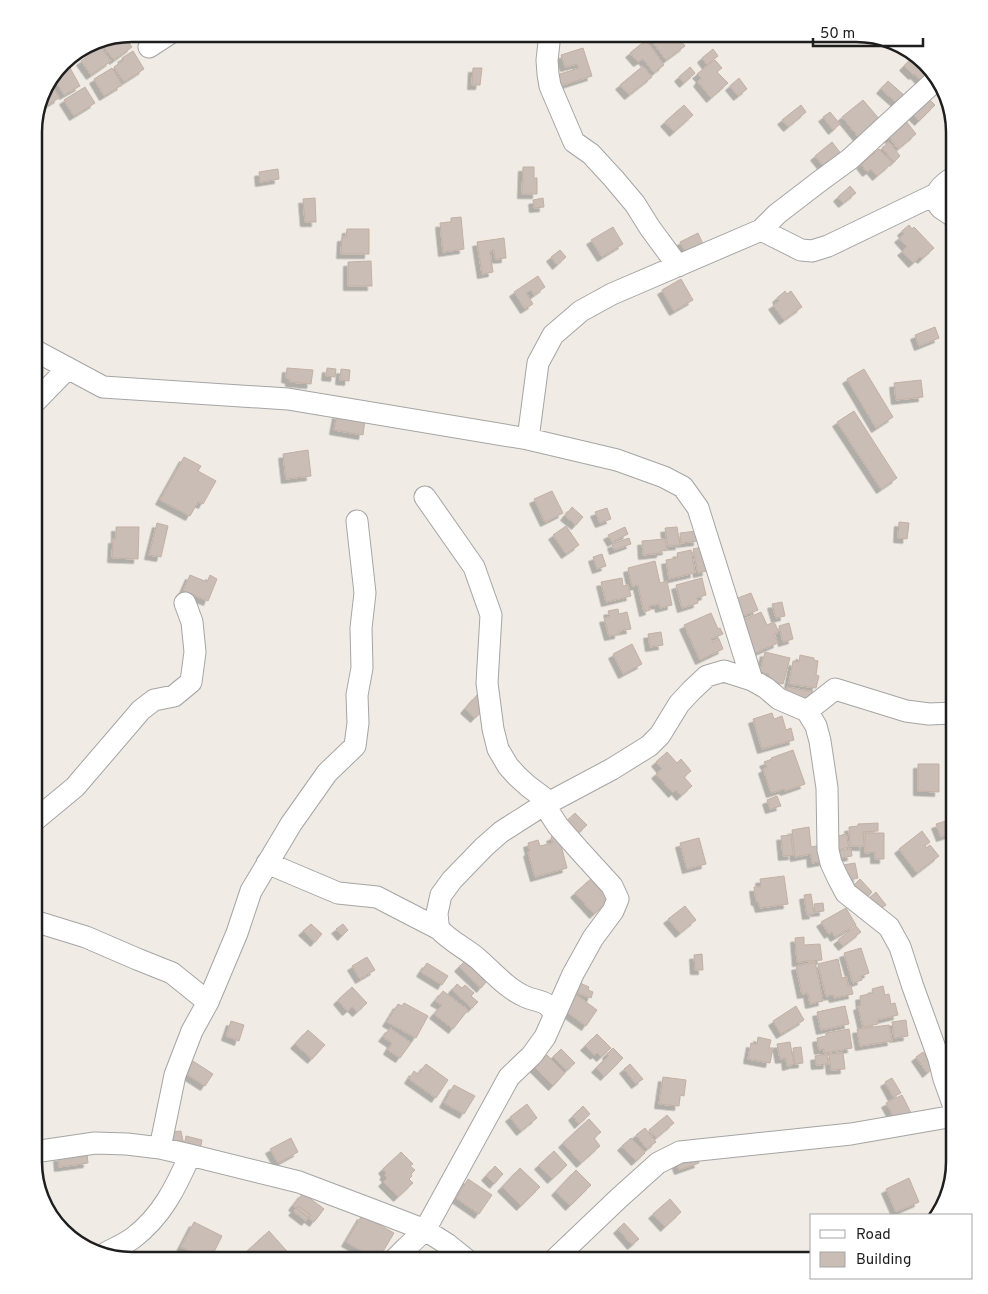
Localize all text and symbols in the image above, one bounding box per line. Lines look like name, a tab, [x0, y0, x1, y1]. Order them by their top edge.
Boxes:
scale bar	[813, 15, 923, 47]
text: 50 m	[820, 25, 855, 44]
legend	[810, 1214, 973, 1279]
text: Road	[856, 1226, 891, 1245]
text: Building	[856, 1251, 911, 1270]

